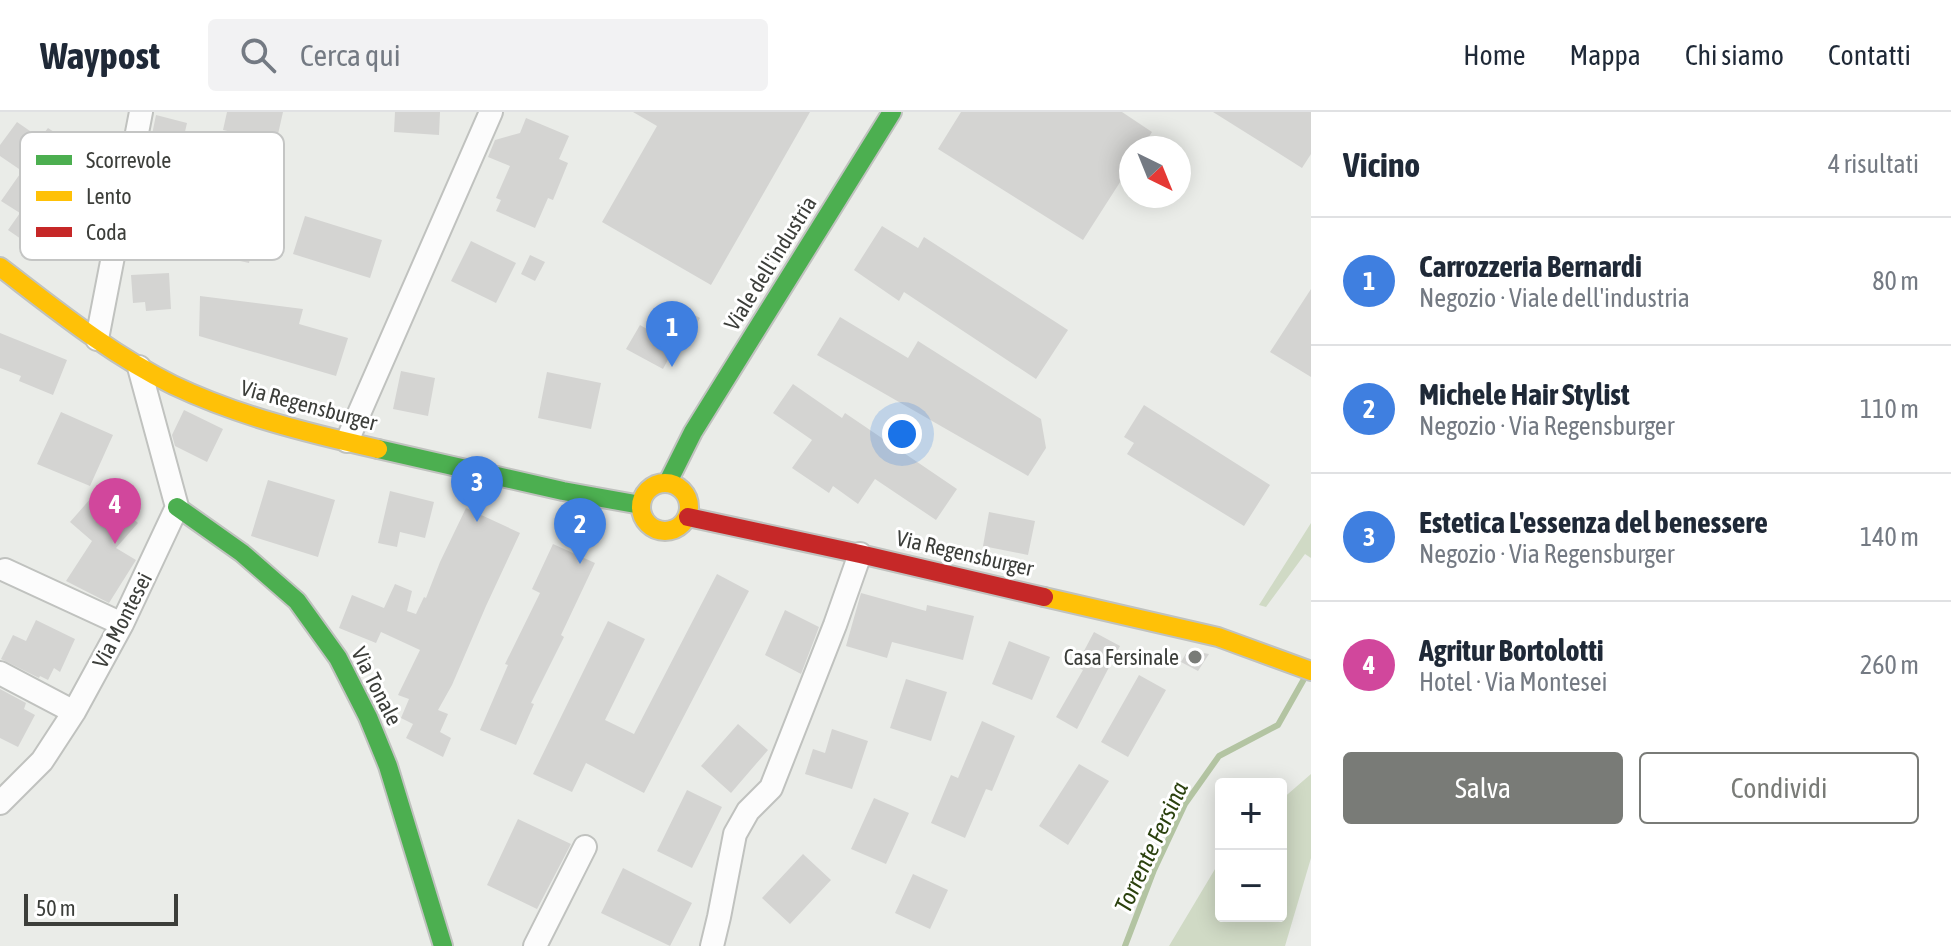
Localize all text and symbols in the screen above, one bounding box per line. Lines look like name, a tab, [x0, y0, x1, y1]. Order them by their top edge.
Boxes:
search box	[208, 19, 768, 91]
icon: search	[236, 33, 280, 77]
text: Waypost	[40, 34, 160, 77]
text: Cerca qui	[300, 38, 401, 72]
text: Home	[1463, 39, 1526, 71]
text: Mappa	[1570, 39, 1641, 71]
text: Chi siamo	[1685, 39, 1784, 71]
text: Contatti	[1828, 39, 1911, 71]
legend	[20, 132, 284, 260]
north arrow	[1119, 136, 1191, 208]
text: Vicino	[1343, 145, 1420, 184]
text: Scorrevole	[86, 147, 171, 173]
text: 4 risultati	[1828, 149, 1919, 179]
text: Lento	[86, 183, 132, 209]
street label: Viale dell'industria	[718, 191, 822, 335]
text: Coda	[86, 219, 127, 245]
text: Carrozzeria Bernardi	[1419, 249, 1642, 283]
text: 1	[1363, 266, 1375, 296]
text: 80 m	[1872, 266, 1919, 296]
text: Negozio · Viale dell'industria	[1419, 283, 1690, 313]
pin: 1	[646, 301, 698, 367]
street label: Via Regensburger	[238, 374, 380, 436]
text: Michele Hair Stylist	[1419, 377, 1630, 411]
text: 2	[1363, 394, 1375, 424]
text: 110 m	[1860, 394, 1919, 424]
text: Negozio · Via Regensburger	[1419, 411, 1674, 441]
your location	[882, 414, 922, 454]
pin: 3	[451, 456, 503, 522]
pin: 4	[89, 478, 141, 544]
pin: 2	[554, 498, 606, 564]
text: Estetica L'essenza del benessere	[1419, 505, 1768, 539]
text: 3	[1363, 522, 1375, 552]
text: 140 m	[1860, 522, 1919, 552]
street label: Via Regensburger	[894, 525, 1037, 582]
text: Negozio · Via Regensburger	[1419, 539, 1674, 569]
street label: Via Montesei	[87, 568, 157, 672]
text: Agritur Bortolotti	[1419, 633, 1604, 667]
street label: Via Tonale	[346, 643, 408, 729]
place label: Casa Fersinale	[1064, 644, 1179, 670]
marker: Casa Fersinale	[1186, 648, 1204, 666]
text: 4	[1363, 650, 1375, 680]
text: 260 m	[1860, 650, 1919, 680]
text: Hotel · Via Montesei	[1419, 667, 1608, 697]
button: Salva	[1343, 752, 1623, 824]
button: Condividi	[1639, 752, 1919, 824]
water label: Torrente Fersina	[1109, 777, 1193, 917]
map controls	[1215, 778, 1287, 922]
button: +	[1215, 778, 1287, 850]
button: −	[1215, 850, 1287, 922]
scale bar	[24, 890, 178, 926]
text: 50 m	[36, 895, 76, 921]

